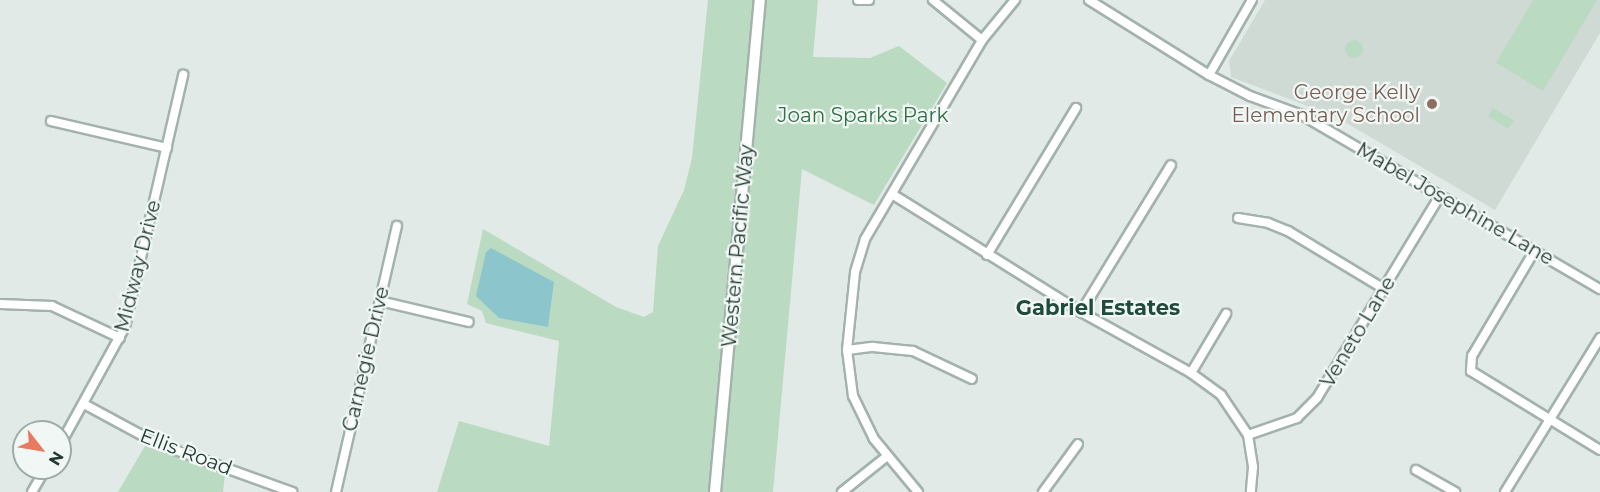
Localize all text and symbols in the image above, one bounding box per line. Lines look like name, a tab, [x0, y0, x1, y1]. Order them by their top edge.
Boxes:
place label: George Kelly Elementary School	[1231, 80, 1420, 127]
marker: George Kelly Elementary School	[1425, 97, 1439, 111]
park label: Joan Sparks Park	[778, 103, 948, 127]
street label: Mabel Josephine Lane	[1352, 138, 1558, 270]
street label: Western Pacific Way	[717, 144, 759, 348]
street label: Midway Drive	[110, 198, 166, 334]
street label: Veneto Lane	[1315, 272, 1401, 392]
street label: Carnegie Drive	[338, 284, 394, 434]
district label: Gabriel Estates	[1016, 295, 1180, 321]
north arrow	[12, 420, 72, 480]
street label: Ellis Road	[137, 423, 235, 481]
text: N	[45, 448, 68, 469]

